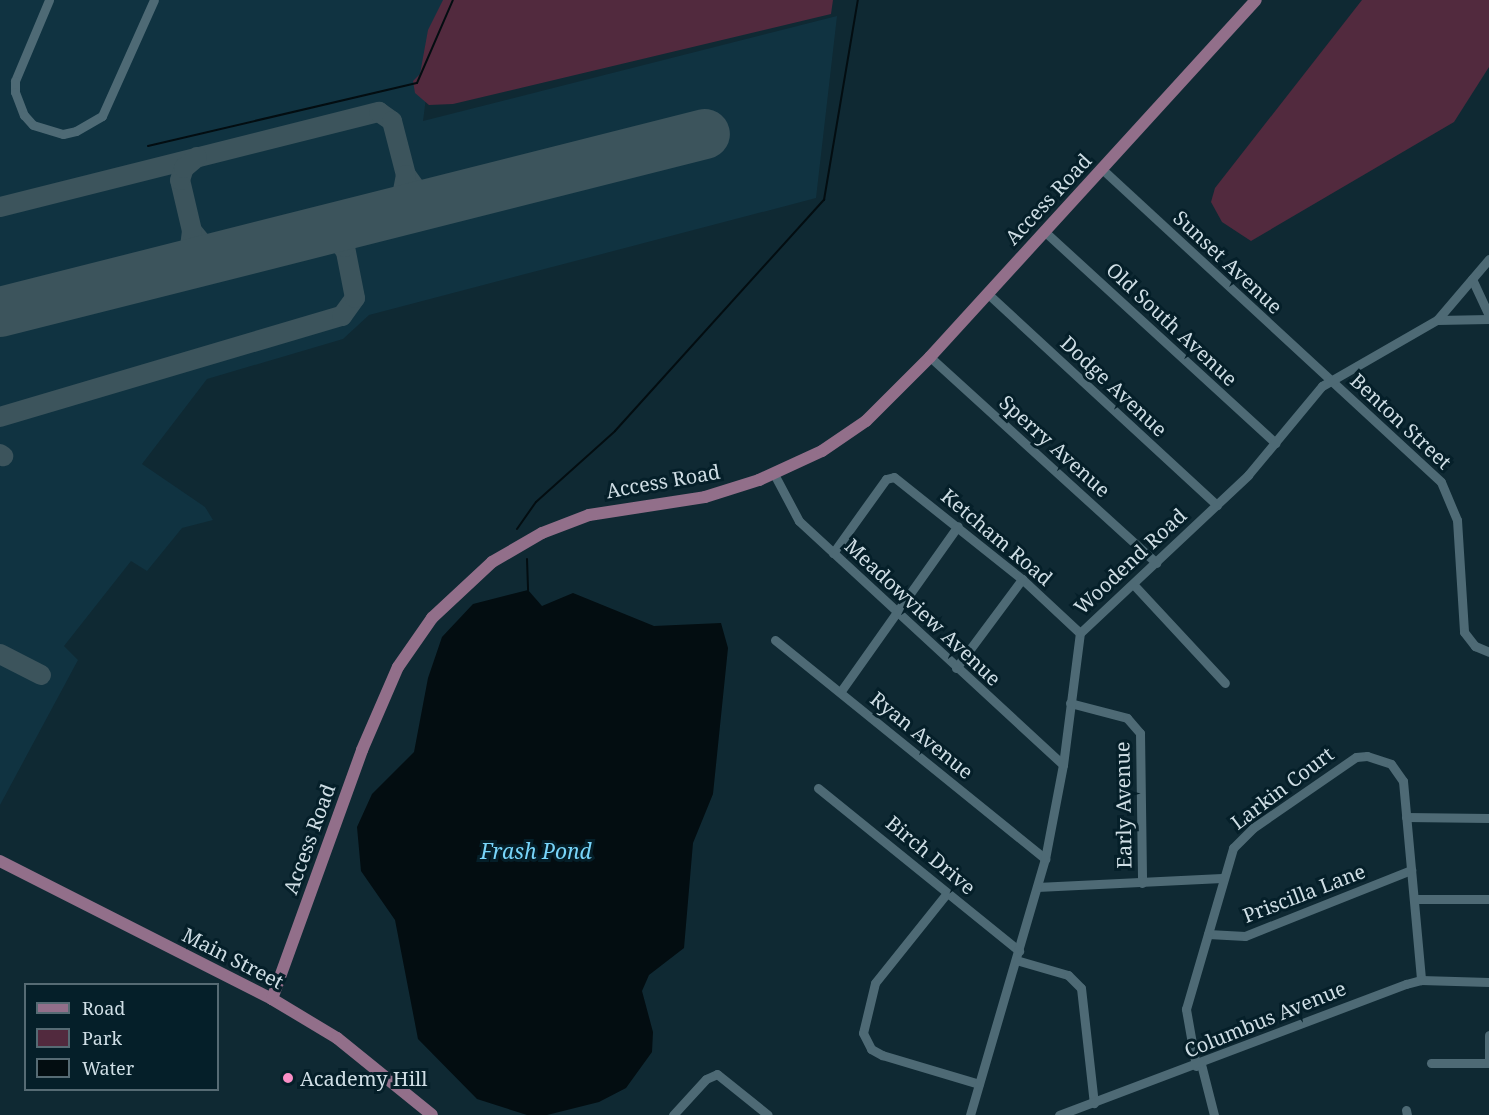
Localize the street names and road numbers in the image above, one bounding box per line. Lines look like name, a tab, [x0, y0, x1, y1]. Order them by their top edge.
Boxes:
street label: Access Road	[1000, 149, 1096, 249]
street label: Sunset Avenue	[1169, 206, 1287, 318]
street label: Old South Avenue	[1102, 257, 1242, 391]
street label: Dodge Avenue	[1056, 331, 1172, 441]
street label: Benton Street	[1346, 368, 1456, 474]
street label: Sperry Avenue	[995, 390, 1115, 502]
street label: Access Road	[604, 459, 722, 503]
street label: Ketcham Road	[937, 484, 1057, 590]
street label: Woodend Road	[1069, 503, 1191, 619]
street label: Meadowview Avenue	[840, 534, 1006, 690]
street label: Ryan Avenue	[866, 686, 978, 784]
street label: Early Avenue	[1110, 741, 1136, 869]
street label: Larkin Court	[1226, 742, 1338, 834]
street label: Access Road	[278, 781, 340, 897]
street label: Birch Drive	[881, 811, 981, 899]
street label: Priscilla Lane	[1239, 859, 1369, 927]
street label: Main Street	[178, 922, 288, 994]
street label: Columbus Avenue	[1181, 976, 1349, 1062]

